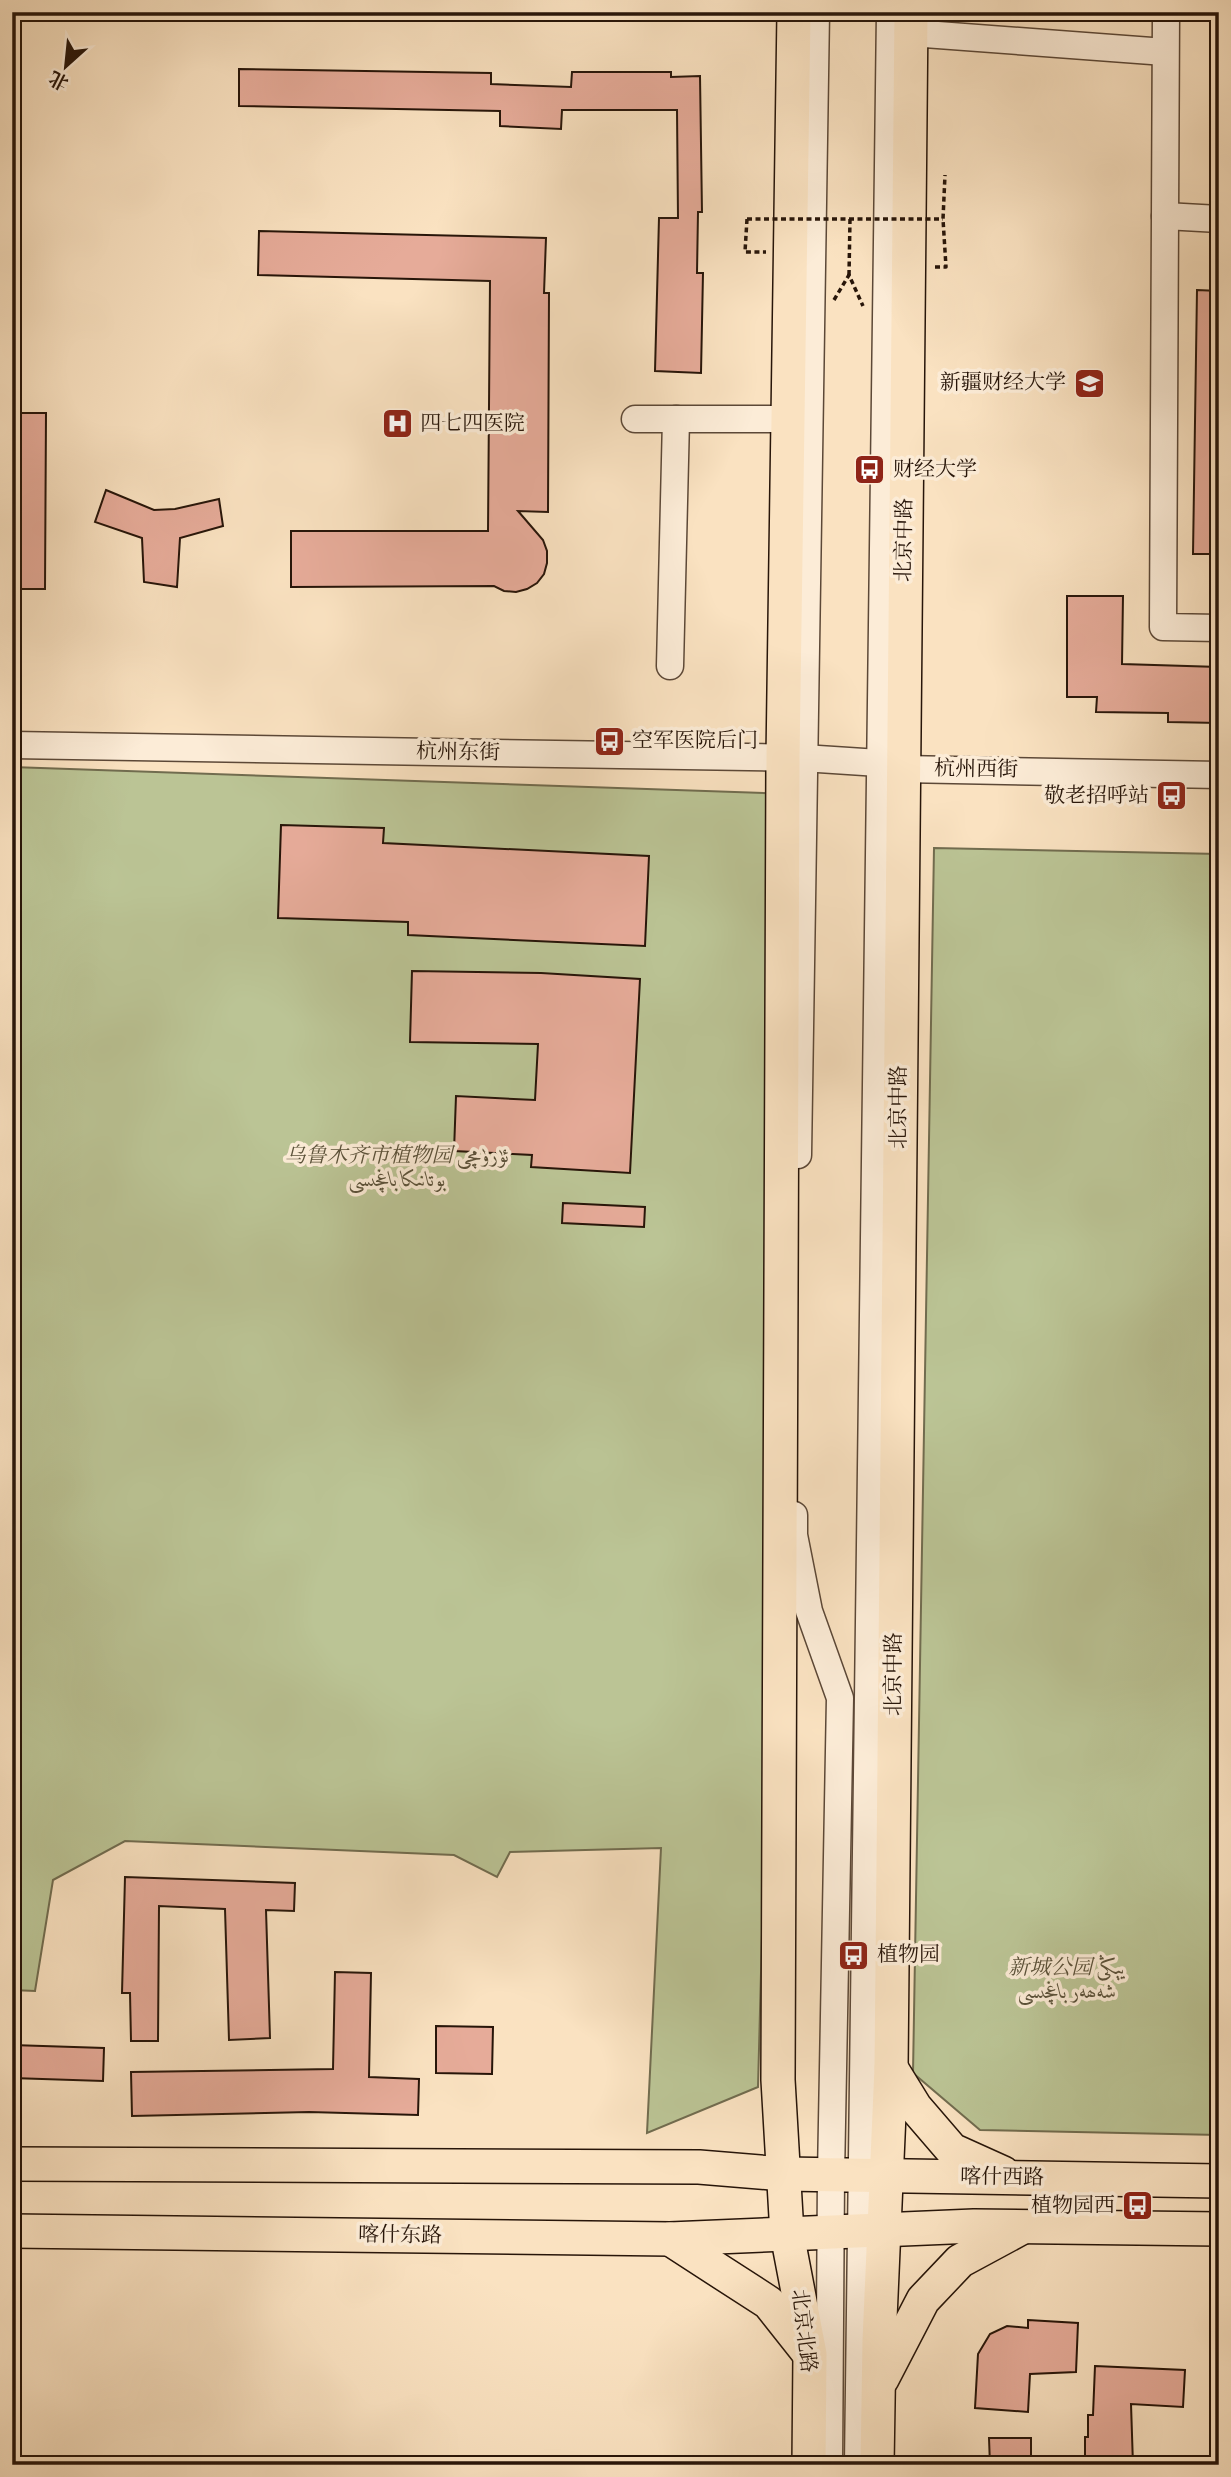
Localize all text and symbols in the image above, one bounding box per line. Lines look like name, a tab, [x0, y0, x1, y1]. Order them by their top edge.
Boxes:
north arrow	[32, 32, 102, 102]
text: 北	[45, 63, 74, 95]
school or university icon: 新疆财经大学	[1072, 366, 1106, 400]
place label: 新疆财经大学	[940, 369, 1066, 398]
hospital icon: 四七四医院	[380, 407, 414, 441]
place label: 四七四医院	[420, 410, 525, 439]
bus stop icon: 财经大学	[853, 453, 887, 487]
place label: 财经大学	[893, 456, 977, 485]
street label: 北京中路	[890, 498, 920, 582]
bus stop icon: 空军医院后门	[592, 724, 626, 758]
place label: 空军医院后门	[632, 727, 758, 756]
street label: 杭州东街	[416, 738, 500, 768]
street label: 杭州西街	[934, 755, 1018, 785]
bus stop icon: 敬老招呼站	[1155, 779, 1189, 813]
place label: 敬老招呼站	[1044, 782, 1149, 811]
street label: 北京中路	[885, 1065, 914, 1149]
park label: 乌鲁木齐市植物园 ئۈرۈمچى بوتانىكا باغچىسى	[285, 1142, 509, 1195]
street label: 北京中路	[880, 1632, 909, 1716]
bus stop icon: 植物园	[837, 1938, 871, 1972]
place label: 植物园	[877, 1941, 940, 1970]
park label: 新城公园 يېڭى شەھەر باغچىسى	[1008, 1954, 1126, 2007]
street label: 喀什西路	[960, 2163, 1044, 2193]
bus stop icon: 植物园西	[1121, 2189, 1155, 2223]
place label: 植物园西	[1031, 2192, 1115, 2221]
street label: 喀什东路	[358, 2221, 442, 2251]
street label: 北京北路	[783, 2288, 823, 2374]

